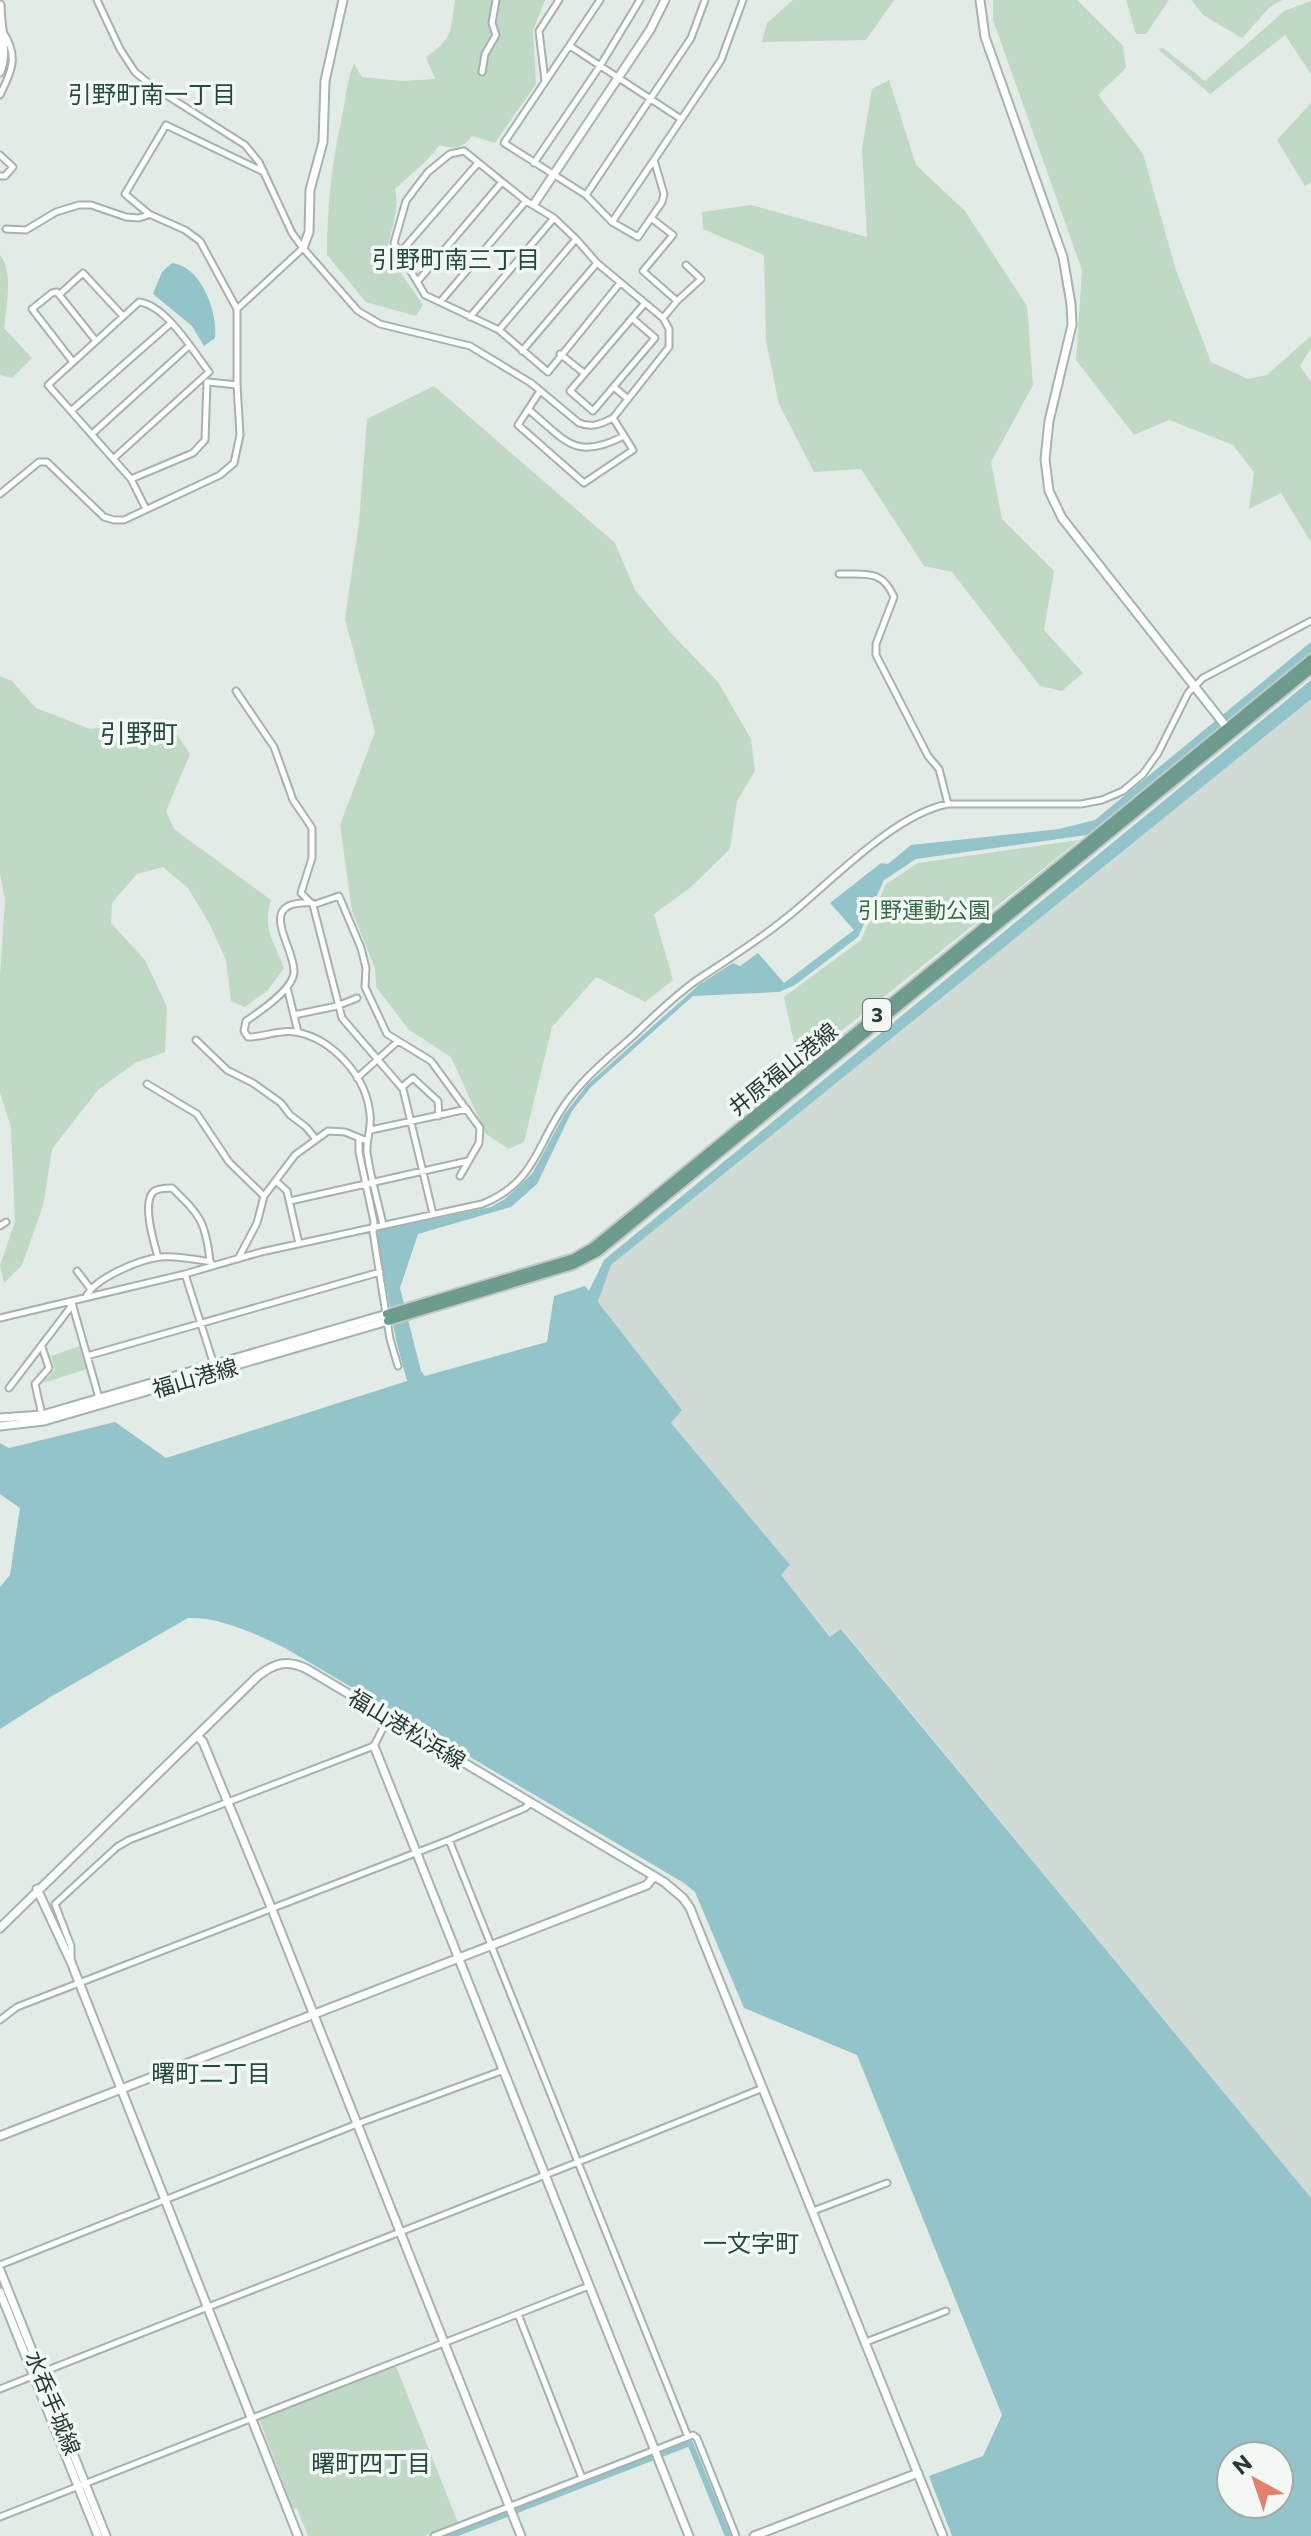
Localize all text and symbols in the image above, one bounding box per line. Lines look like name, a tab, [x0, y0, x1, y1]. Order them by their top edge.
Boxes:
district label: 引野町南一丁目	[68, 79, 236, 108]
district label: 引野町南三丁目	[372, 244, 540, 273]
district label: 引野町	[100, 717, 178, 748]
park label: 引野運動公園	[858, 896, 990, 923]
road number: 3	[863, 999, 891, 1031]
street label: 井原福山港線	[723, 1017, 842, 1121]
street label: 福山港線	[149, 1352, 241, 1403]
street label: 福山港松浜線	[344, 1683, 471, 1774]
district label: 曙町二丁目	[151, 2058, 271, 2087]
district label: 一文字町	[703, 2228, 799, 2257]
street label: 水呑手城線	[20, 2347, 87, 2459]
north arrow	[1215, 2440, 1295, 2520]
district label: 曙町四丁目	[311, 2448, 431, 2477]
text: N	[1227, 2449, 1257, 2480]

